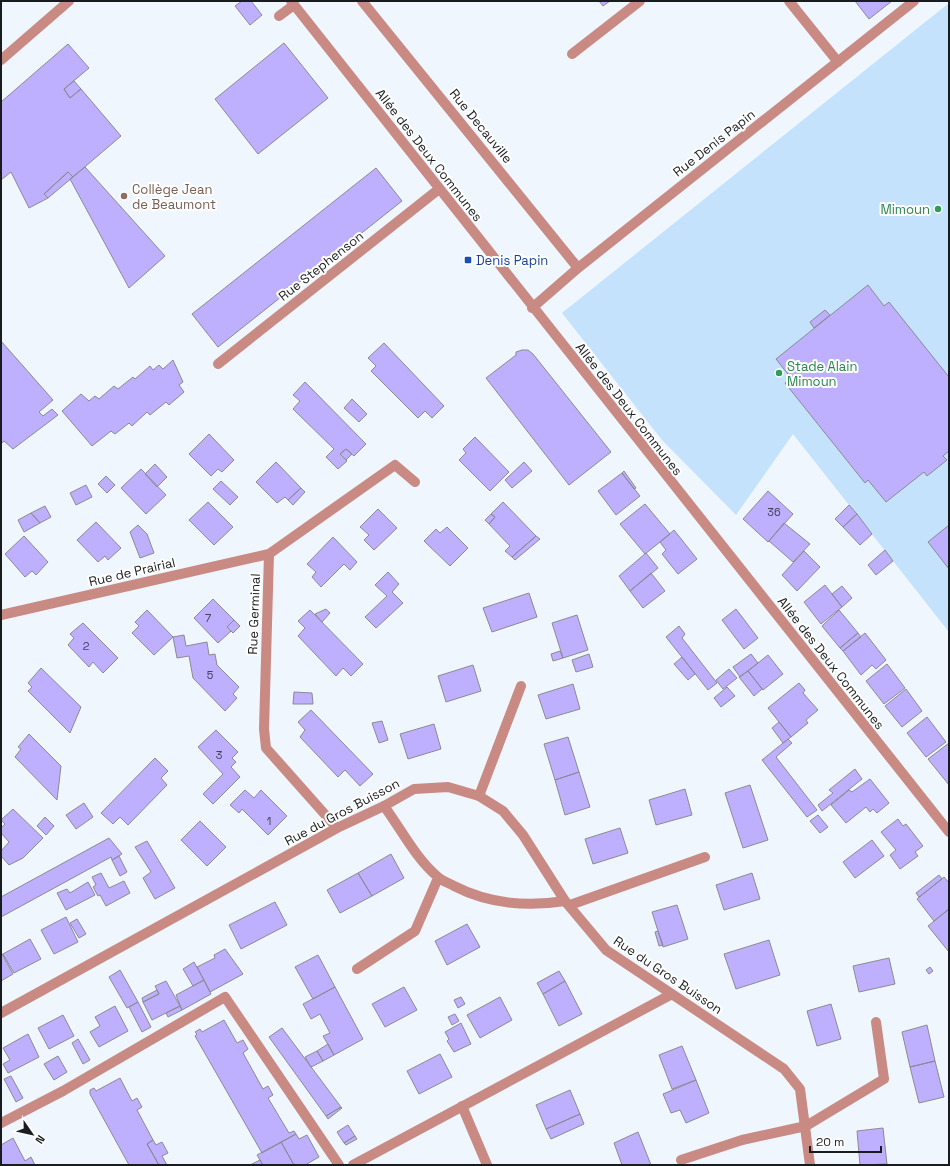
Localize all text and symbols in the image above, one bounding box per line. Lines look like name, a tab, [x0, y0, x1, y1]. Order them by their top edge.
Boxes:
street label: Allée des Deux Communes	[372, 85, 486, 225]
street label: Rue Decauville	[446, 85, 516, 167]
street label: Rue Denis Papin	[670, 106, 758, 180]
place label: Collège Jean de Beaumont	[132, 181, 216, 213]
marker: Collège Jean de Beaumont	[119, 191, 129, 201]
place label: Mimoun	[880, 201, 930, 218]
marker: Mimoun	[933, 204, 943, 214]
street label: Rue Stephenson	[275, 227, 367, 305]
place label: Denis Papin	[476, 252, 548, 269]
marker: Denis Papin	[463, 255, 473, 265]
street label: Allée des Deux Communes	[572, 339, 686, 479]
place label: Stade Alain Mimoun	[787, 358, 857, 390]
marker: Stade Alain Mimoun	[774, 368, 784, 378]
house number: 36	[767, 505, 781, 519]
street label: Rue de Prairial	[87, 554, 177, 590]
street label: Rue Germinal	[244, 573, 264, 655]
street label: Allée des Deux Communes	[774, 593, 888, 733]
house number: 7	[205, 611, 211, 625]
house number: 2	[83, 639, 90, 653]
house number: 5	[207, 668, 214, 682]
house number: 3	[216, 748, 223, 762]
street label: Rue du Gros Buisson	[282, 775, 402, 849]
house number: 1	[267, 814, 271, 828]
street label: Rue du Gros Buisson	[610, 932, 726, 1018]
north arrow	[12, 1114, 52, 1154]
scale bar	[810, 1128, 881, 1154]
text: N	[32, 1133, 48, 1147]
text: 20 m	[816, 1134, 844, 1150]

